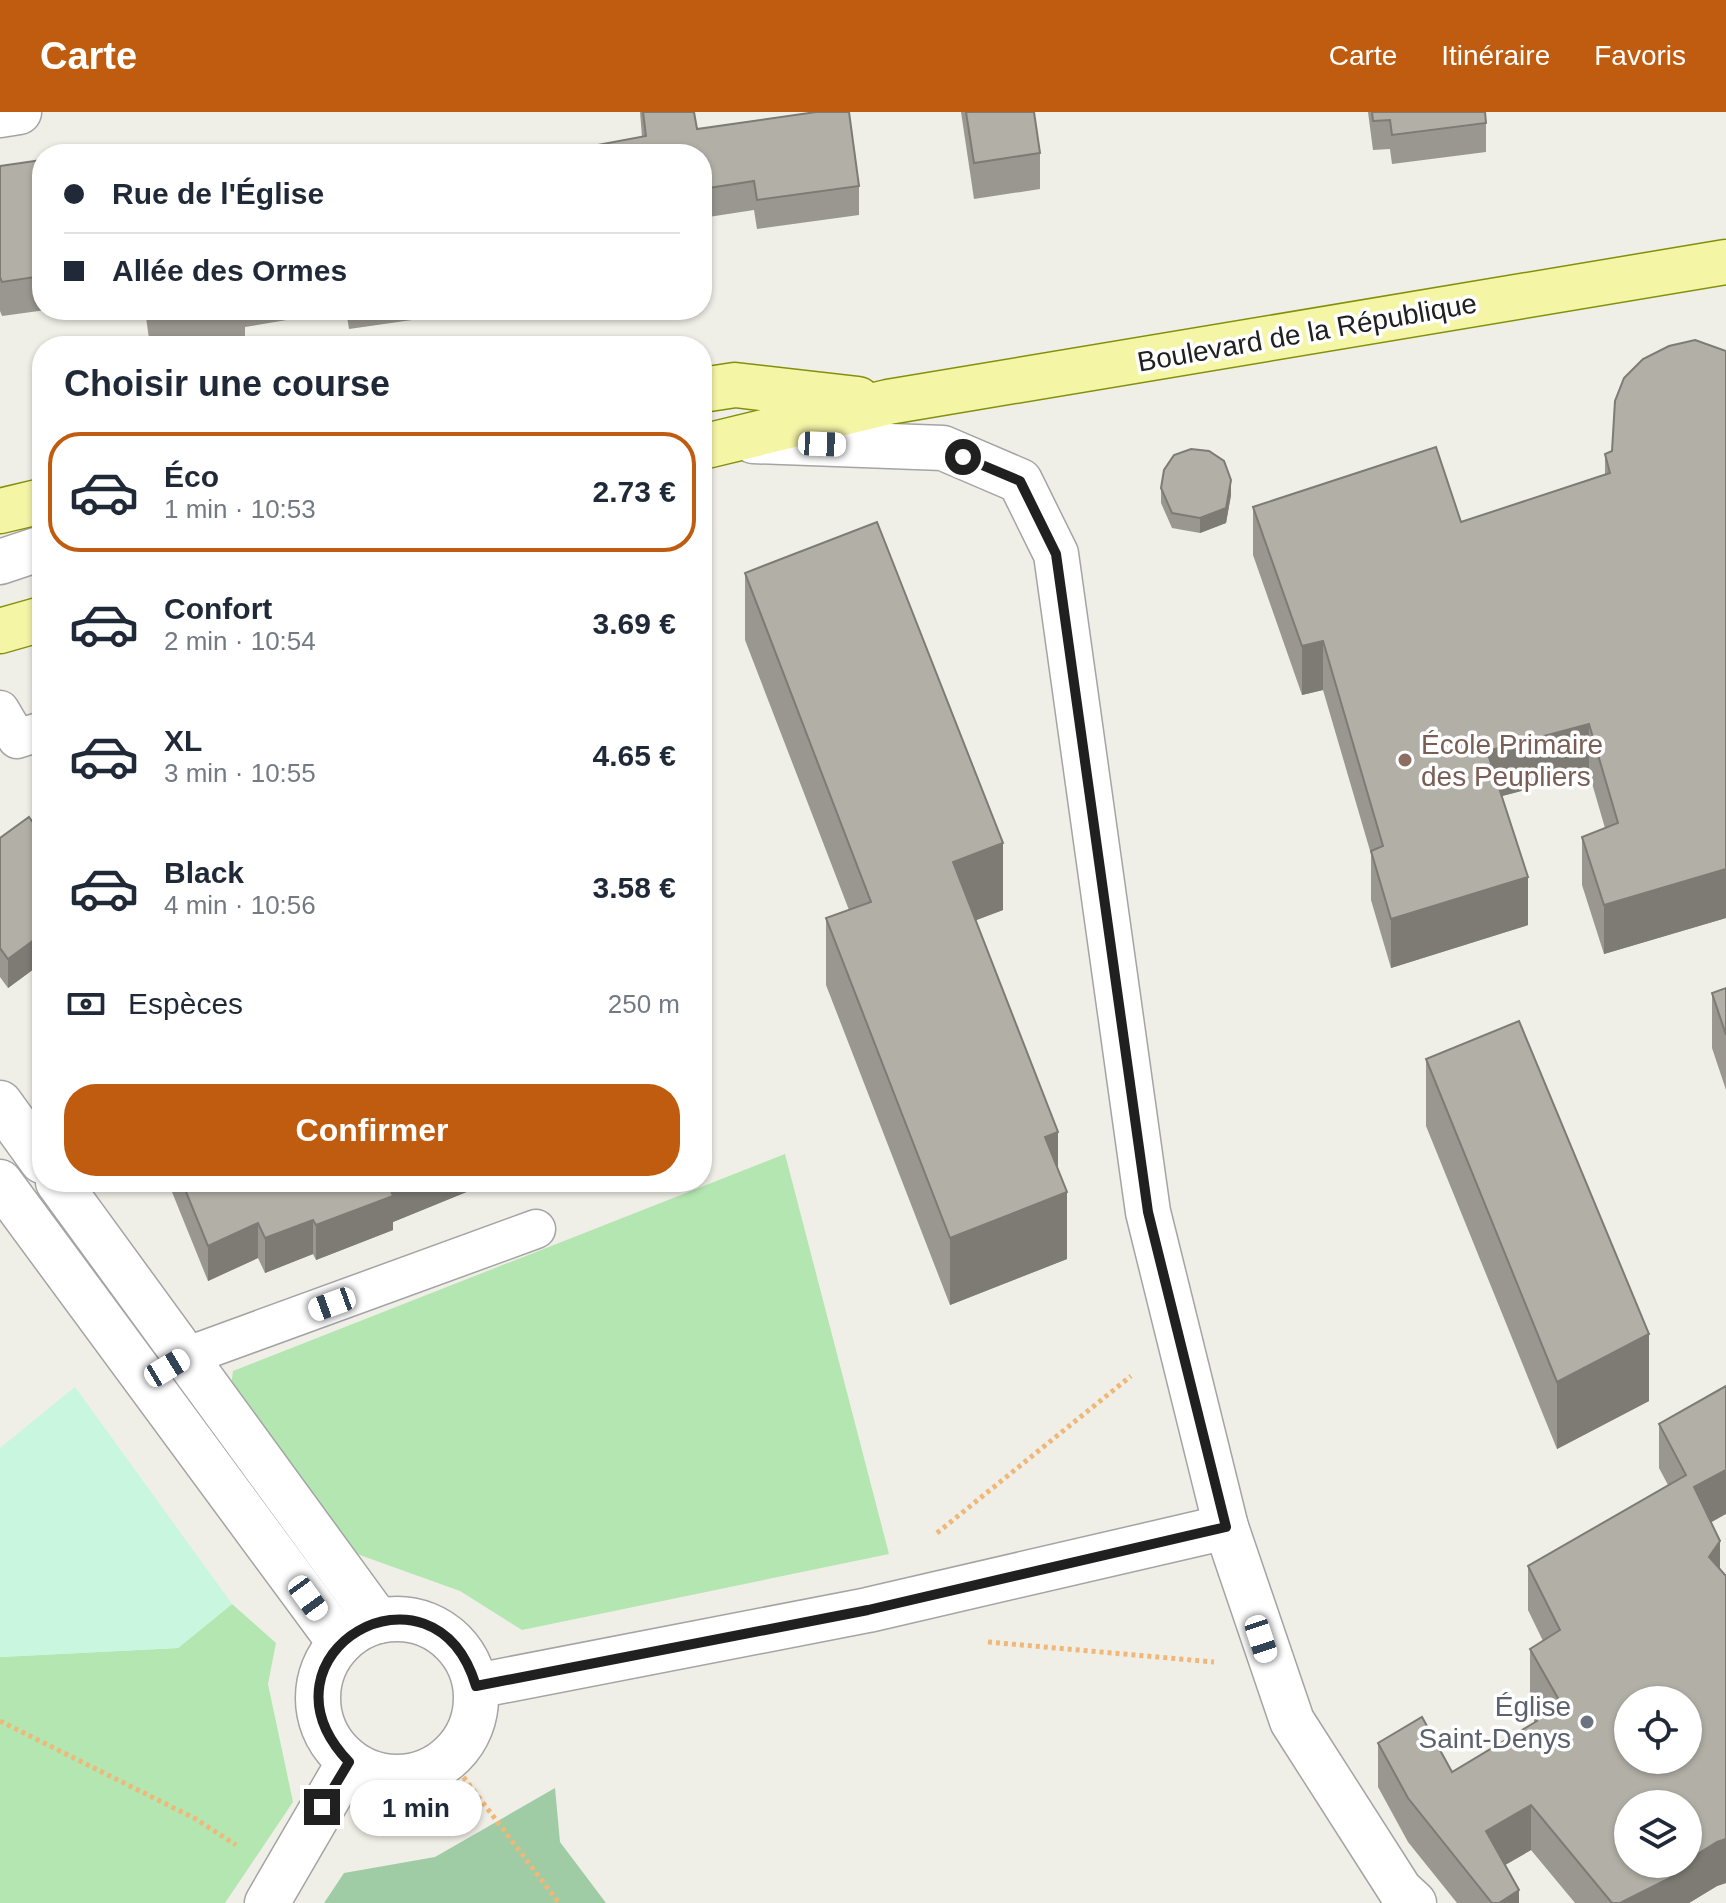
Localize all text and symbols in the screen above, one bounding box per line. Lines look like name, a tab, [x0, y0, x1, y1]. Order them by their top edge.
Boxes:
text: Carte	[40, 35, 137, 77]
text: Carte	[1329, 40, 1397, 71]
text: Itinéraire	[1441, 40, 1550, 71]
text: Favoris	[1594, 40, 1686, 71]
text: Rue de l'Église	[112, 177, 324, 210]
text: Allée des Ormes	[112, 254, 347, 287]
street label: Boulevard de la République	[1135, 287, 1479, 378]
text: Choisir une course	[64, 363, 390, 404]
car	[798, 431, 846, 457]
route start	[945, 439, 981, 475]
icon: car	[68, 456, 140, 528]
text: Éco	[164, 460, 219, 493]
text: 2.73 €	[593, 475, 676, 508]
text: 1 min · 10:53	[164, 494, 316, 524]
icon: car	[68, 588, 140, 660]
text: Confort	[164, 592, 272, 625]
text: 3.69 €	[593, 607, 676, 640]
text: 2 min · 10:54	[164, 626, 316, 656]
icon: car	[68, 720, 140, 792]
text: XL	[164, 724, 202, 757]
place label: École Primaire des Peupliers	[1421, 729, 1603, 792]
text: 4.65 €	[593, 739, 676, 772]
marker: École Primaire des Peupliers	[1396, 751, 1414, 769]
text: 3 min · 10:55	[164, 758, 316, 788]
icon: car	[68, 852, 140, 924]
text: Black	[164, 856, 244, 889]
text: 3.58 €	[593, 871, 676, 904]
text: 4 min · 10:56	[164, 890, 316, 920]
icon: cash	[64, 982, 108, 1026]
text: Espèces	[128, 987, 243, 1020]
text: 250 m	[608, 989, 680, 1019]
button: Confirmer	[64, 1084, 680, 1176]
car	[305, 1285, 359, 1323]
car	[140, 1345, 194, 1391]
car	[284, 1572, 332, 1624]
car	[1242, 1612, 1280, 1666]
map controls	[1614, 1686, 1702, 1878]
button: locate	[1614, 1686, 1702, 1774]
place label: Église Saint-Denys	[1418, 1691, 1571, 1754]
marker: Église Saint-Denys	[1578, 1713, 1596, 1731]
callout: 1 min	[350, 1779, 482, 1835]
route end	[304, 1789, 340, 1825]
button: layers	[1614, 1790, 1702, 1878]
text: 1 min	[382, 1793, 450, 1823]

